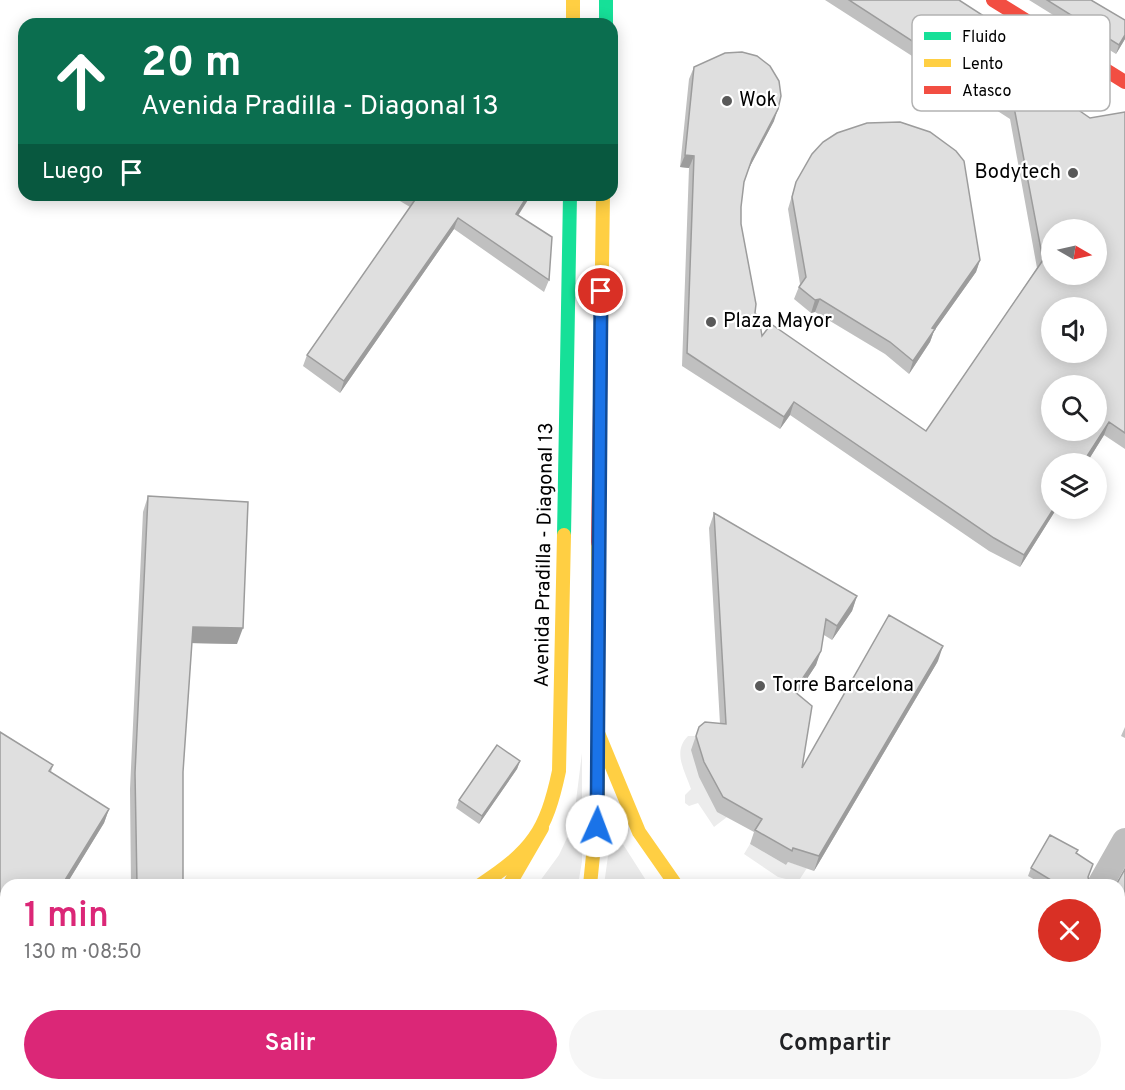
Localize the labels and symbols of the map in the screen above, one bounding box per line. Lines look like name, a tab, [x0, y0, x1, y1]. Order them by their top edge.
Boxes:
legend	[912, 15, 1110, 111]
text: Fluido	[962, 28, 1006, 48]
text: Lento	[962, 55, 1003, 75]
text: Atasco	[962, 82, 1011, 102]
place label: Wok	[739, 88, 777, 114]
marker: Wok	[720, 94, 734, 108]
place label: Bodytech	[974, 160, 1061, 186]
marker: Bodytech	[1066, 166, 1080, 180]
north arrow	[1041, 219, 1107, 285]
pin	[575, 265, 626, 316]
place label: Plaza Mayor	[723, 309, 832, 335]
marker: Plaza Mayor	[704, 315, 718, 329]
street label: Avenida Pradilla - Diagonal 13	[530, 422, 560, 688]
place label: Torre Barcelona	[772, 673, 914, 699]
marker: Torre Barcelona	[753, 679, 767, 693]
position arrow	[565, 794, 629, 858]

